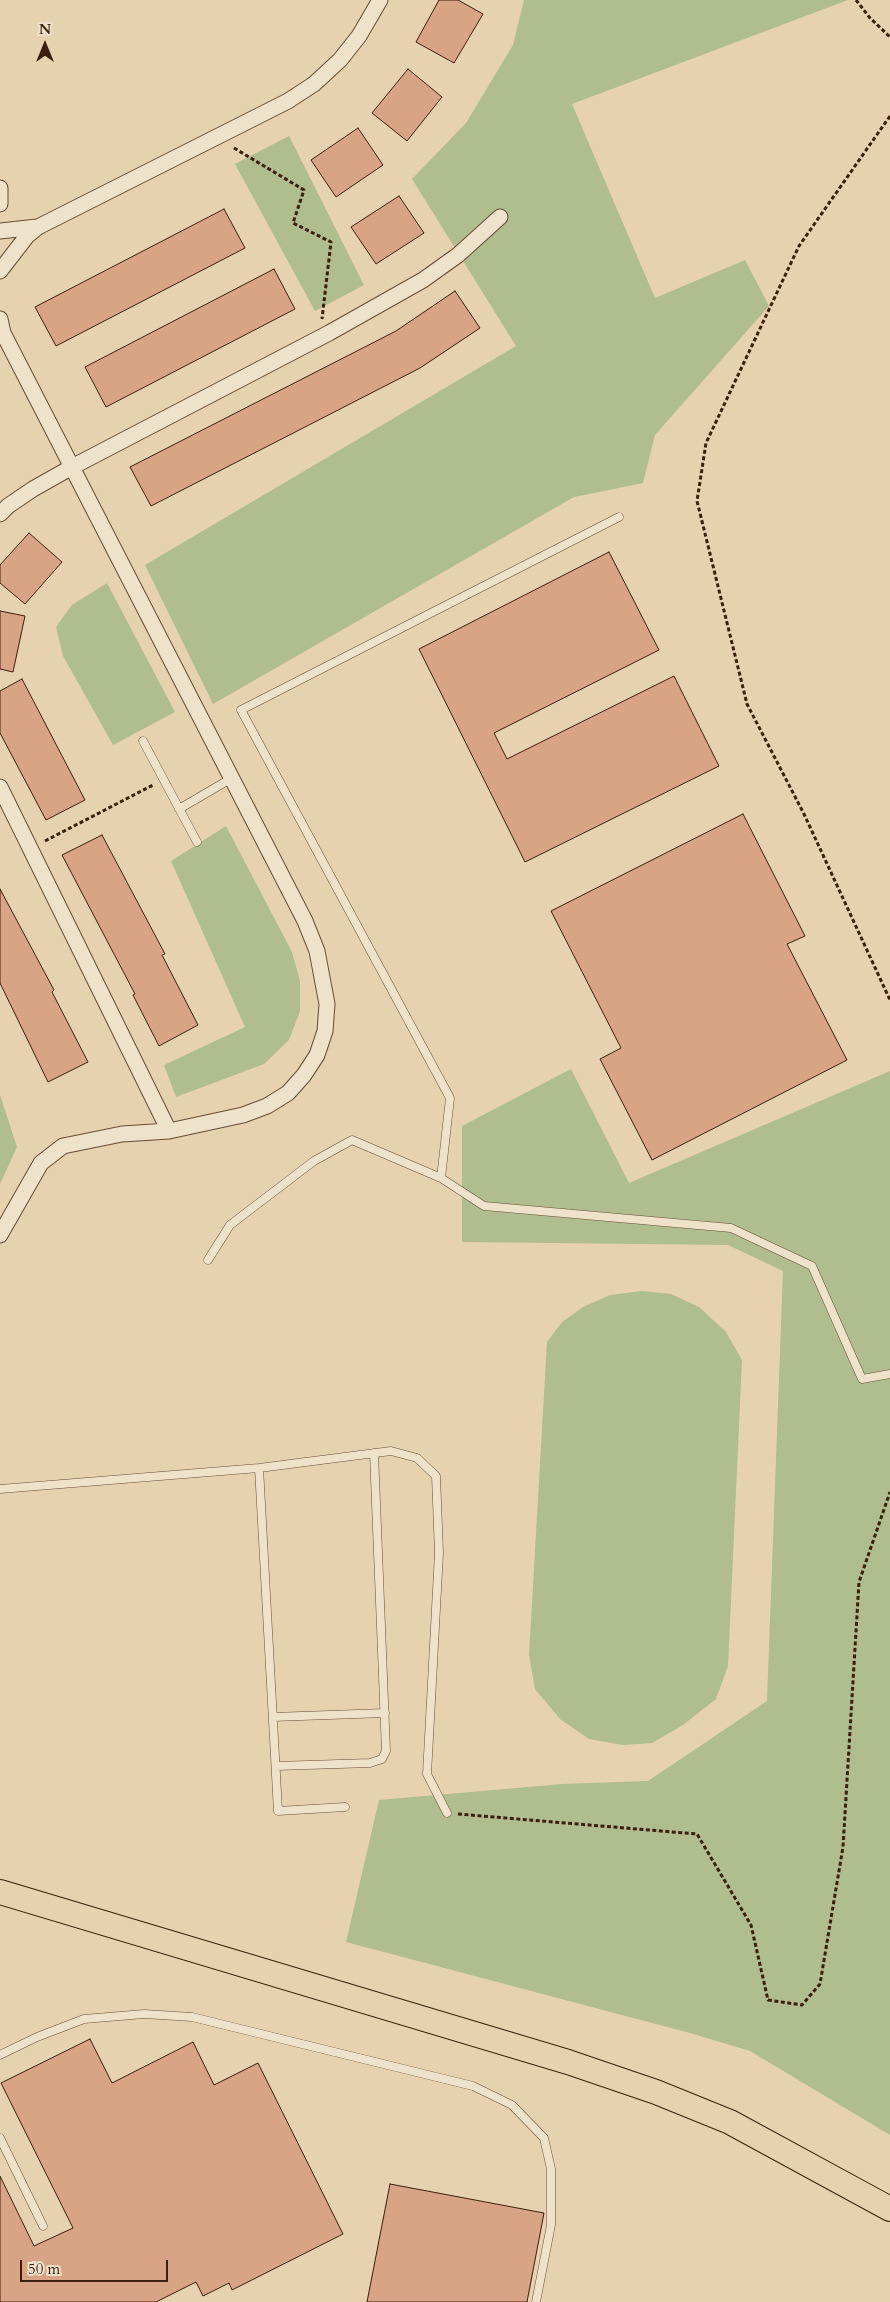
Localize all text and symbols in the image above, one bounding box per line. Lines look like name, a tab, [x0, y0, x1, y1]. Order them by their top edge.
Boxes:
north arrow	[20, 20, 70, 70]
text: N	[39, 20, 51, 39]
scale bar	[22, 2250, 170, 2282]
text: 50 m	[28, 2259, 60, 2279]

